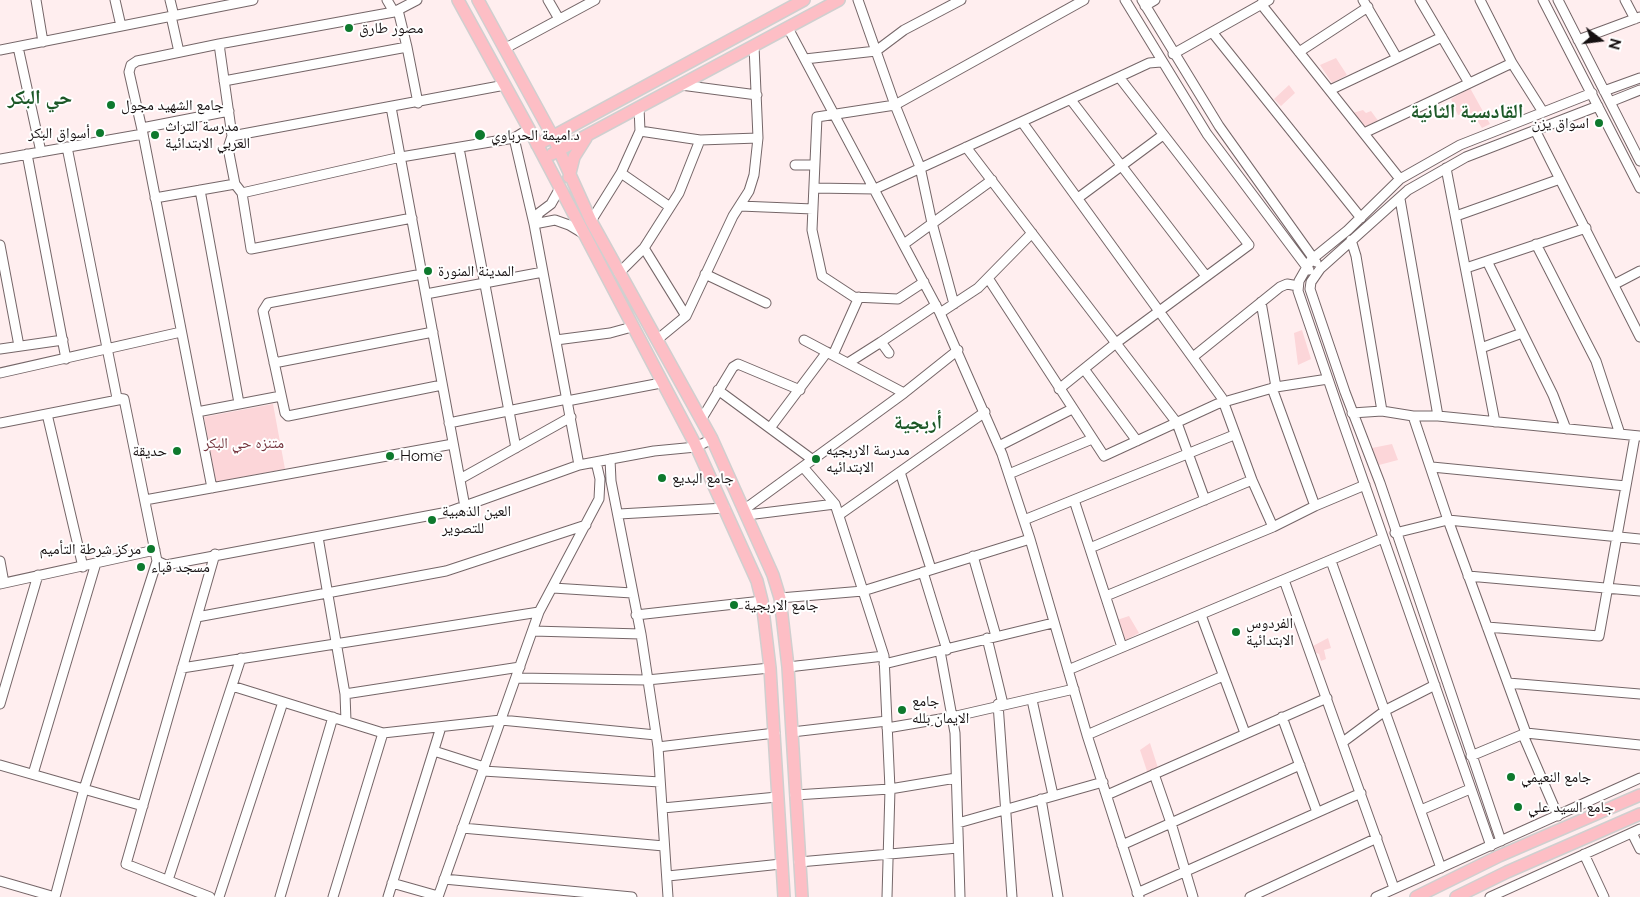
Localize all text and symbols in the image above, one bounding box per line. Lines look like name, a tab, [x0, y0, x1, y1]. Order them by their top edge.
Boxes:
north arrow	[1575, 15, 1625, 65]
place label: مصور طارق	[359, 19, 423, 37]
marker: مصور طارق	[343, 22, 355, 34]
text: N	[1605, 37, 1624, 51]
district label: حي البكر	[8, 86, 72, 110]
place label: جامع الشهيد مجول	[121, 96, 224, 114]
marker: جامع الشهيد مجول	[105, 99, 117, 111]
district label: القادسية الثانية	[1410, 100, 1524, 124]
place label: اسواق يزن	[1531, 114, 1589, 132]
place label: مدرسة التراث العربي الابتدائية	[165, 117, 250, 152]
marker: اسواق يزن	[1593, 117, 1605, 129]
place label: أسواق البكر	[28, 124, 90, 142]
place label: د.اميمة الحرباوي	[491, 126, 580, 144]
marker: أسواق البكر	[94, 127, 106, 139]
marker: د.اميمة الحرباوي	[473, 128, 487, 142]
marker: مدرسة التراث العربي الابتدائية	[149, 129, 161, 141]
place label: المدينة المنورة	[438, 262, 514, 280]
marker: المدينة المنورة	[422, 265, 434, 277]
district label: أربجية	[894, 411, 942, 435]
park label: متنزه حي البكر	[204, 434, 284, 452]
place label: مدرسة الاربجيه الابتدائيه	[826, 441, 910, 476]
place label: حديقة	[133, 442, 167, 460]
marker: حديقة	[171, 445, 183, 457]
place label: Home	[400, 447, 442, 465]
marker: Home	[384, 450, 396, 462]
marker: مدرسة الاربجيه الابتدائيه	[810, 453, 822, 465]
place label: جامع البديع	[672, 469, 734, 487]
marker: جامع البديع	[656, 472, 668, 484]
place label: العين الذهبية للتصوير	[442, 502, 511, 537]
marker: العين الذهبية للتصوير	[426, 514, 438, 526]
place label: مركز شرطة التأميم	[39, 540, 141, 558]
marker: مركز شرطة التأميم	[145, 543, 157, 555]
place label: مسجد قباء	[151, 558, 210, 576]
marker: مسجد قباء	[135, 561, 147, 573]
place label: جامع الاربجية	[744, 596, 819, 614]
marker: جامع الاربجية	[728, 599, 740, 611]
place label: الفردوس الابتدائية	[1246, 614, 1294, 649]
marker: الفردوس الابتدائية	[1230, 626, 1242, 638]
place label: جامع الايمان بلله	[912, 692, 969, 727]
marker: جامع الايمان بلله	[896, 704, 908, 716]
place label: جامع النعيمي	[1521, 768, 1591, 786]
marker: جامع النعيمي	[1505, 771, 1517, 783]
place label: جامع السيد علي	[1528, 798, 1614, 816]
marker: جامع السيد علي	[1512, 801, 1524, 813]

